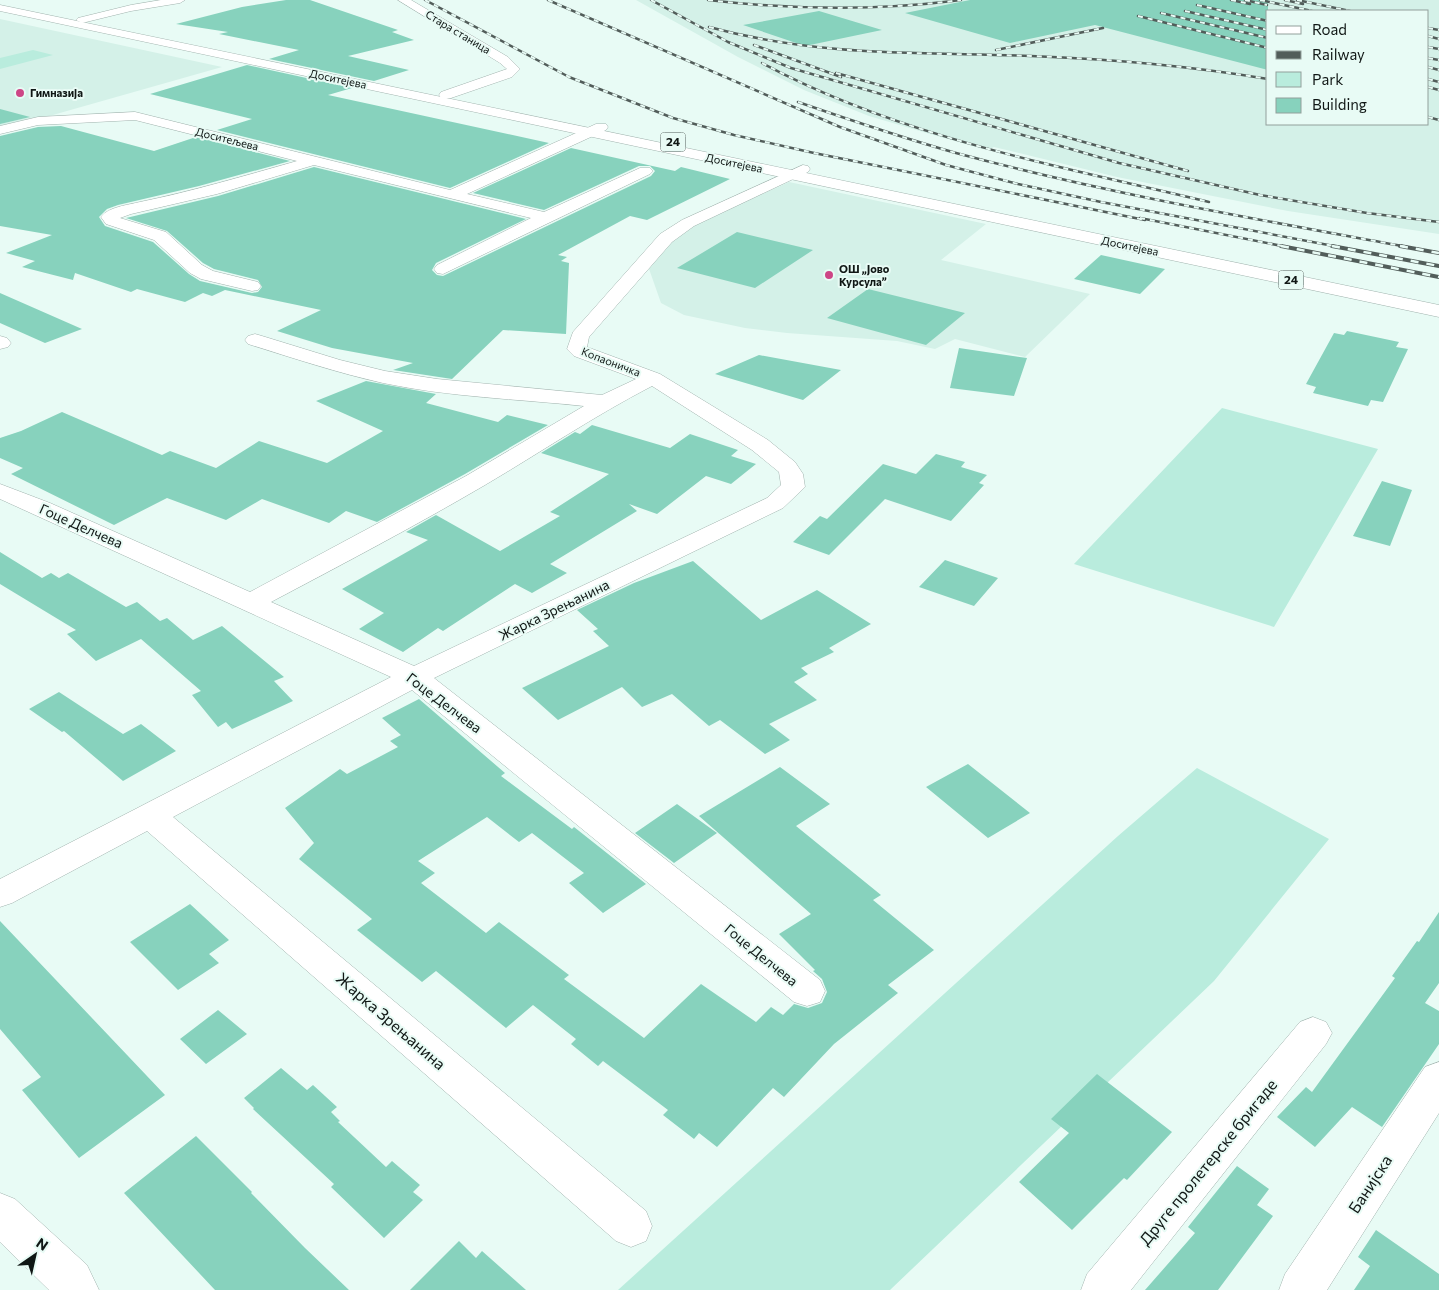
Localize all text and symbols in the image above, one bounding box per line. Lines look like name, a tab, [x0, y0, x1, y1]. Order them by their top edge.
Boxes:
street label: Стара станица	[423, 7, 493, 56]
legend	[1266, 10, 1429, 125]
text: Road	[1312, 20, 1347, 38]
text: Railway	[1312, 45, 1365, 63]
street label: Доситејева	[308, 66, 368, 91]
text: Park	[1312, 70, 1343, 88]
place label: Гимназија	[30, 86, 83, 99]
marker: Гимназија	[14, 87, 26, 99]
text: Building	[1312, 95, 1367, 113]
street label: Доситељева	[194, 124, 260, 153]
road number: 24	[660, 132, 686, 152]
street label: Доситејева	[704, 150, 764, 175]
street label: Доситејева	[1100, 233, 1160, 258]
place label: ОШ „Јово Курсула”	[839, 262, 890, 288]
marker: ОШ „Јово Курсула”	[823, 269, 835, 281]
road number: 24	[1278, 270, 1304, 290]
street label: Копаоничка	[580, 344, 643, 379]
street label: Гоце Делчева	[37, 500, 125, 551]
street label: Жарка Зрењанина	[496, 575, 612, 644]
street label: Гоце Делчева	[404, 669, 485, 736]
street label: Гоце Делчева	[721, 920, 801, 989]
street label: Жарка Зрењанина	[333, 968, 450, 1073]
street label: Друге пролетерске бригаде	[1135, 1075, 1280, 1249]
street label: Банијска	[1344, 1151, 1395, 1216]
north arrow	[10, 1230, 60, 1280]
text: N	[33, 1234, 52, 1254]

